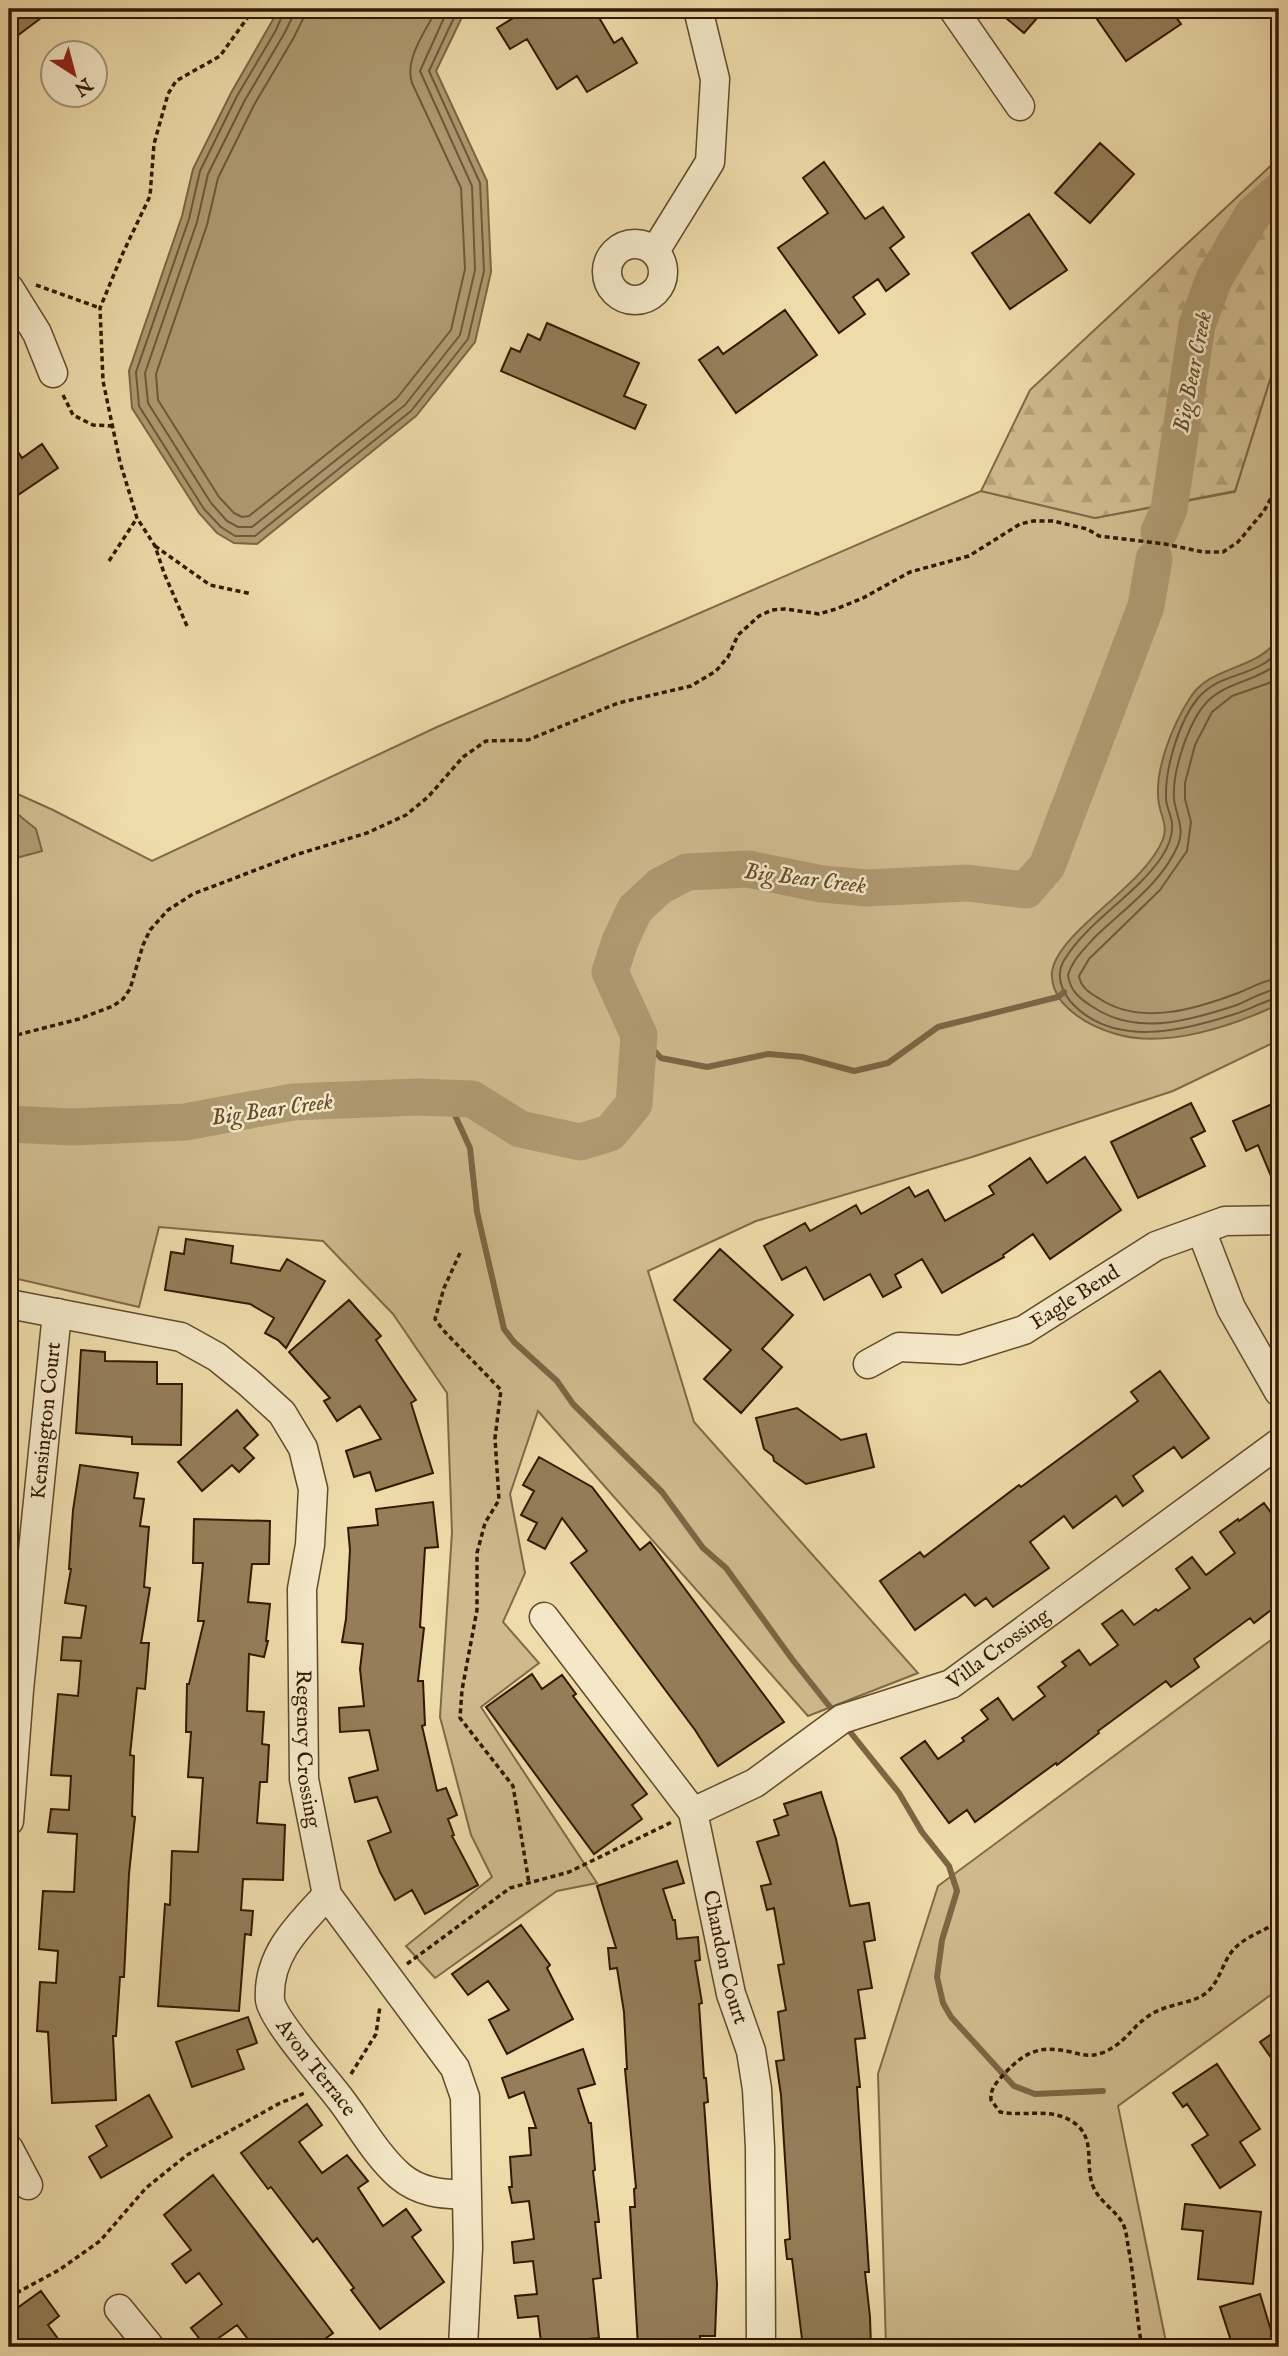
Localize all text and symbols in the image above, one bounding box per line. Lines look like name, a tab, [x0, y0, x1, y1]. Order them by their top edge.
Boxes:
north arrow	[38, 38, 108, 108]
text: N	[69, 71, 97, 101]
water label: Big Bear Creek	[1167, 309, 1220, 435]
water label: Big Bear Creek	[742, 857, 868, 902]
water label: Big Bear Creek	[209, 1087, 335, 1134]
street label: Eagle Bend	[1025, 1259, 1126, 1336]
street label: Kensington Court	[25, 1341, 67, 1501]
street label: Villa Crossing	[941, 1602, 1056, 1696]
street label: Regency Crossing	[289, 1670, 327, 1831]
street label: Chandon Court	[696, 1888, 754, 2028]
street label: Avon Terrace	[269, 2013, 362, 2122]

